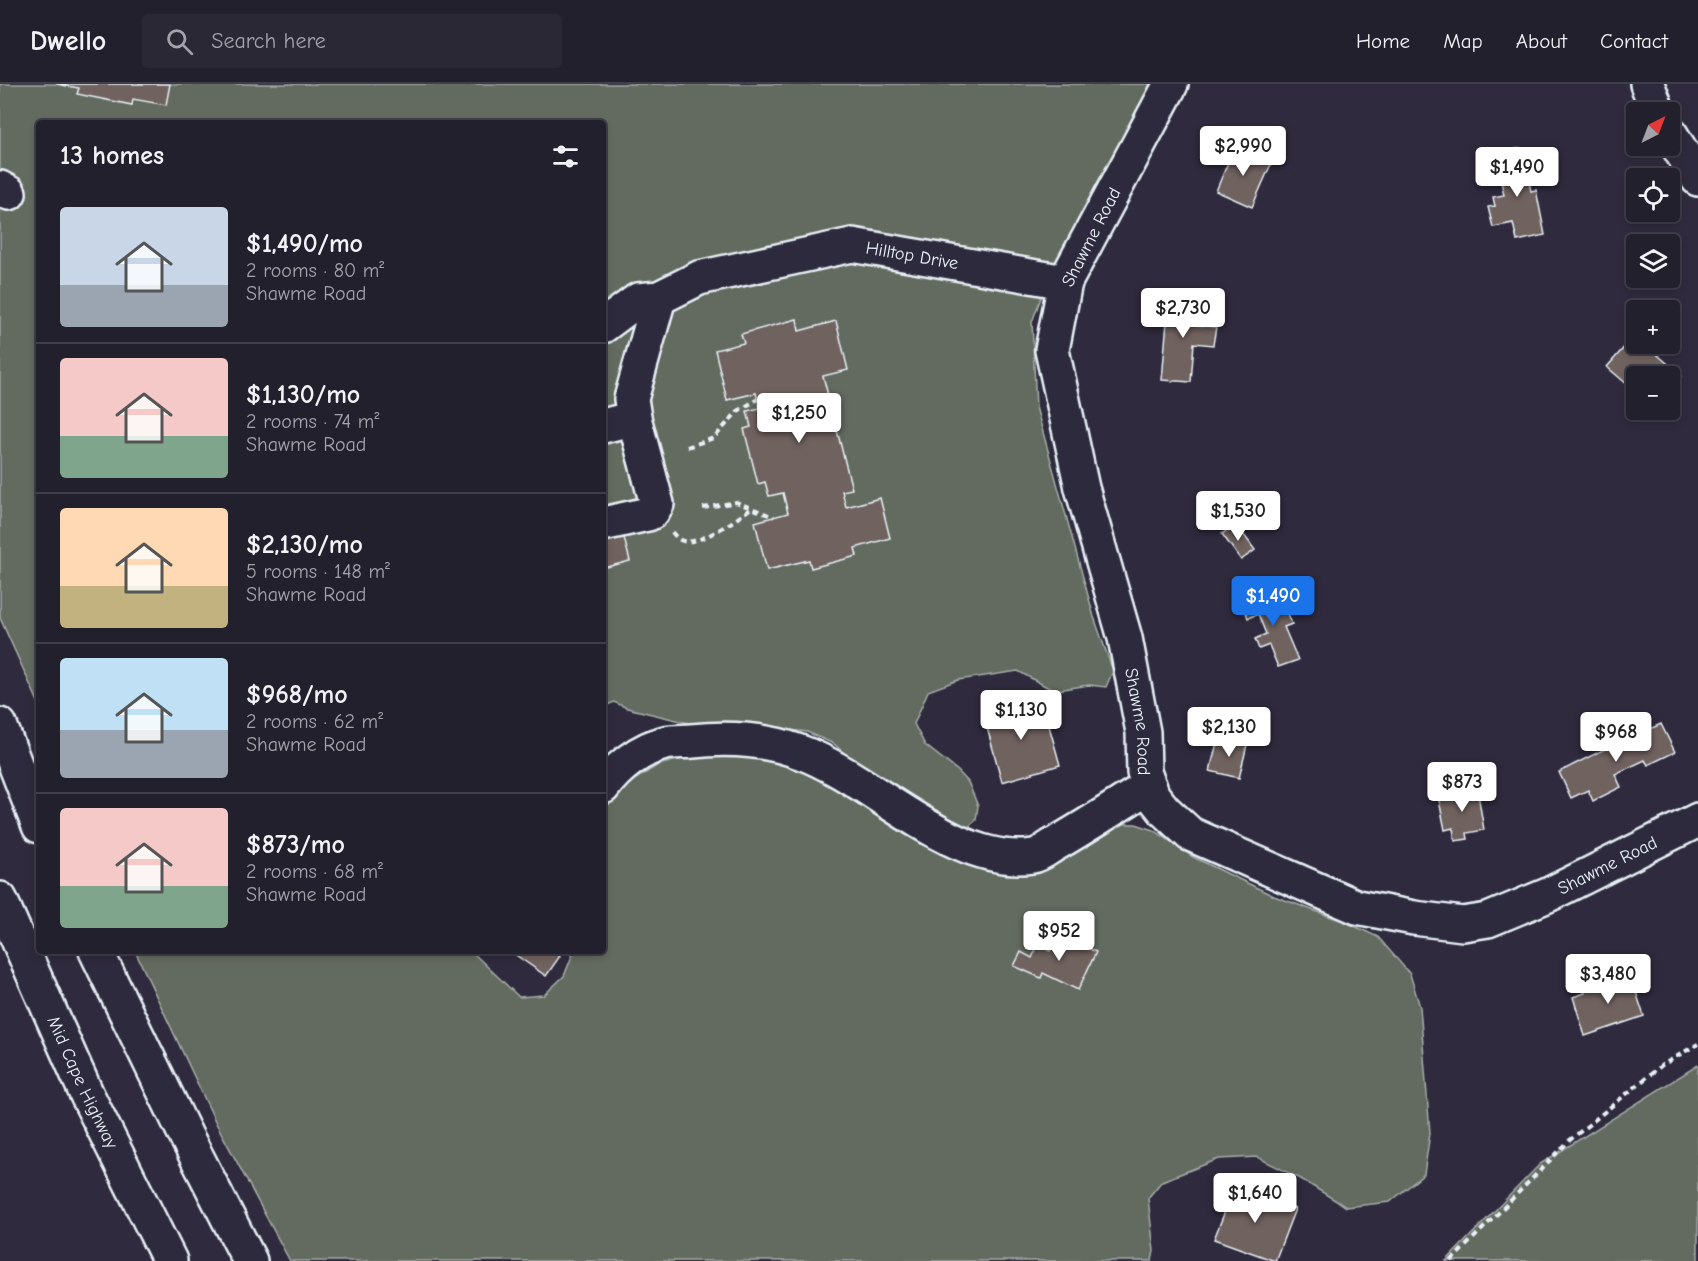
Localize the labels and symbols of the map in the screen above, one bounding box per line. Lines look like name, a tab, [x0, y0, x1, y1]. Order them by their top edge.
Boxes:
north arrow	[1626, 102, 1680, 156]
pin: $2,990	[1194, 126, 1292, 177]
pin: $1,490	[1468, 147, 1566, 198]
street label: Shawme Road	[1057, 184, 1125, 290]
street label: Hilltop Drive	[864, 238, 960, 274]
pin: $2,730	[1134, 288, 1232, 339]
pin: $1,250	[750, 393, 848, 444]
pin: $1,530	[1189, 491, 1287, 542]
pin: $1,490	[1224, 576, 1322, 627]
street label: Shawme Road	[1120, 666, 1154, 776]
pin: $1,130	[972, 690, 1070, 741]
pin: $2,130	[1180, 707, 1278, 758]
pin: $968	[1580, 712, 1652, 763]
pin: $873	[1426, 762, 1498, 813]
street label: Shawme Road	[1554, 832, 1661, 899]
pin: $952	[1023, 911, 1095, 962]
pin: $3,480	[1559, 954, 1657, 1005]
street label: Mid Cape Highway	[42, 1013, 123, 1153]
pin: $1,640	[1206, 1173, 1304, 1224]

